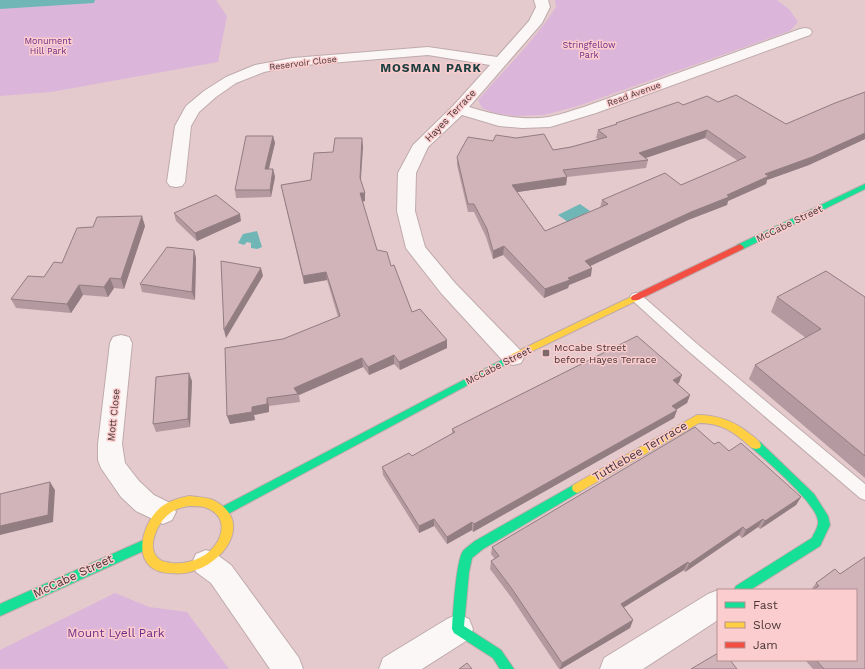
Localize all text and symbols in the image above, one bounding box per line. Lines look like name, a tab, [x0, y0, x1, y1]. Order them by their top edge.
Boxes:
park label: Monument Hill Park	[24, 36, 72, 56]
park label: Stringfellow Park	[563, 40, 616, 60]
street label: Reservoir Close	[269, 54, 337, 72]
district label: MOSMAN PARK	[380, 61, 482, 75]
street label: Read Avenue	[606, 80, 662, 108]
street label: Hayes Terrace	[423, 87, 478, 144]
street label: McCabe Street	[754, 202, 825, 244]
place label: McCabe Street before Hayes Terrace	[554, 342, 657, 365]
street label: McCabe Street	[464, 344, 534, 387]
marker: McCabe Street before Hayes Terrace	[541, 348, 551, 358]
street label: Mott Close	[105, 388, 122, 442]
street label: Tuttlebee Terrrace	[590, 418, 690, 484]
street label: McCabe Street	[31, 551, 115, 601]
legend	[717, 589, 857, 661]
text: Fast	[753, 598, 778, 612]
text: Slow	[753, 618, 781, 632]
park label: Mount Lyell Park	[67, 626, 165, 640]
text: Jam	[753, 638, 778, 652]

